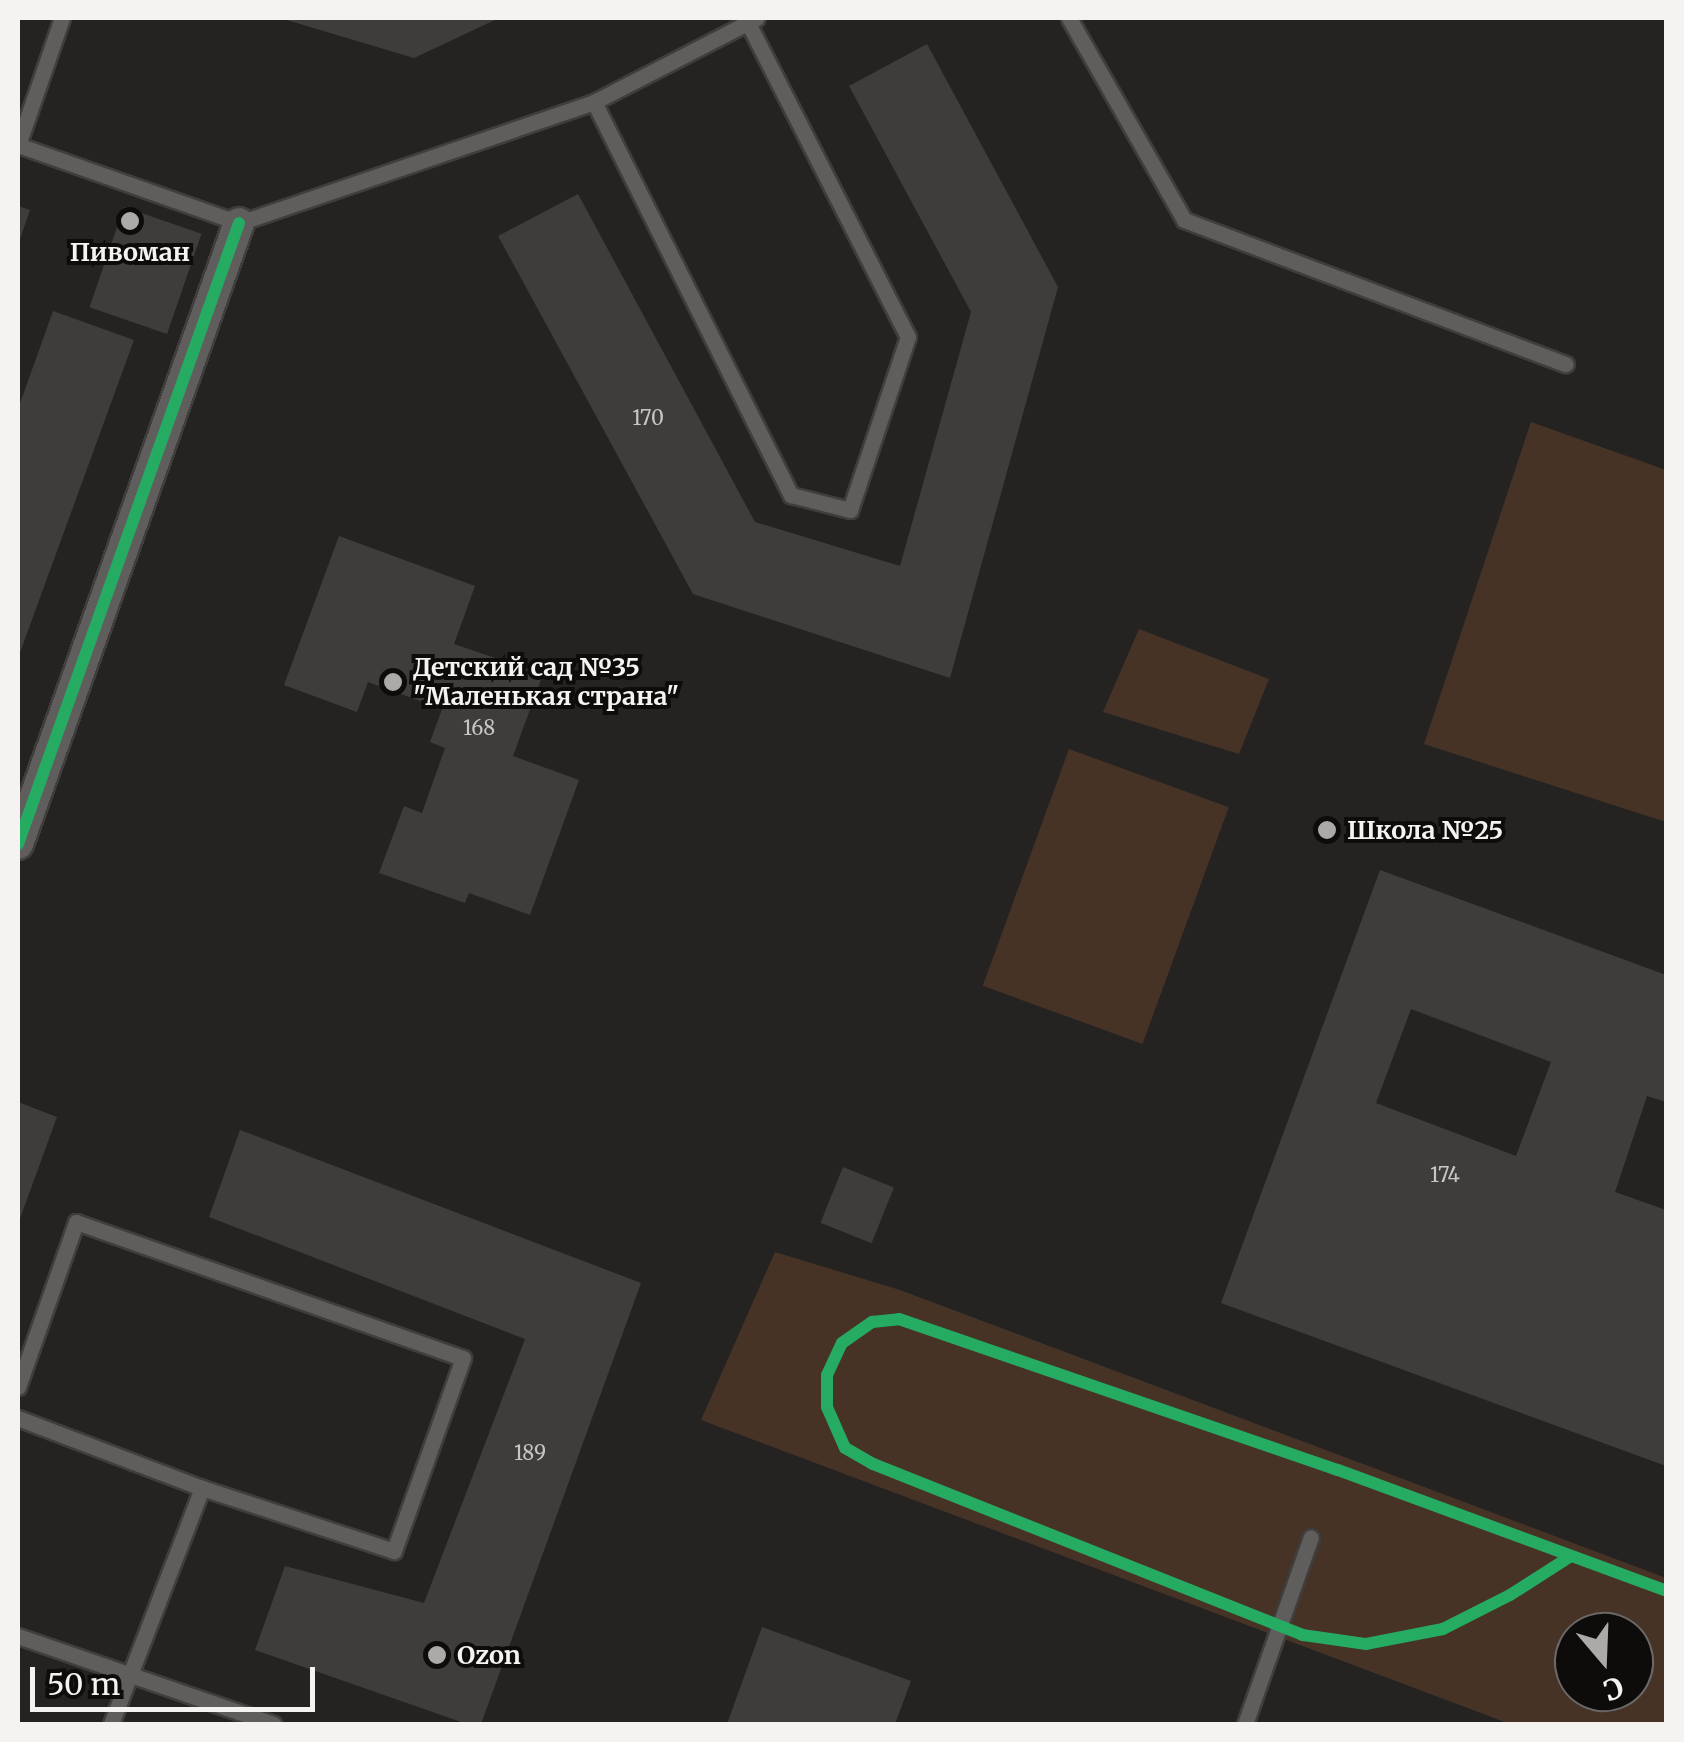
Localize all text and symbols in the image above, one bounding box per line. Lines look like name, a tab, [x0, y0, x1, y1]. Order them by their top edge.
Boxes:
marker: Пивоман	[119, 210, 141, 232]
place label: Пивоман	[70, 237, 190, 267]
house number: 170	[632, 405, 664, 429]
place label: Детский сад №35 "Маленькая страна"	[413, 653, 679, 712]
marker: Детский сад №35 "Маленькая страна"	[382, 671, 404, 693]
house number: 168	[463, 715, 495, 739]
place label: Школа №25	[1347, 815, 1503, 845]
marker: Школа №25	[1316, 819, 1338, 841]
house number: 174	[1430, 1162, 1460, 1186]
house number: 189	[514, 1440, 546, 1464]
north arrow	[1554, 1612, 1654, 1712]
place label: Ozon	[457, 1640, 521, 1670]
marker: Ozon	[426, 1644, 448, 1666]
scale bar	[35, 1647, 320, 1709]
text: 50 m	[47, 1665, 120, 1703]
text: С	[1598, 1668, 1628, 1709]

